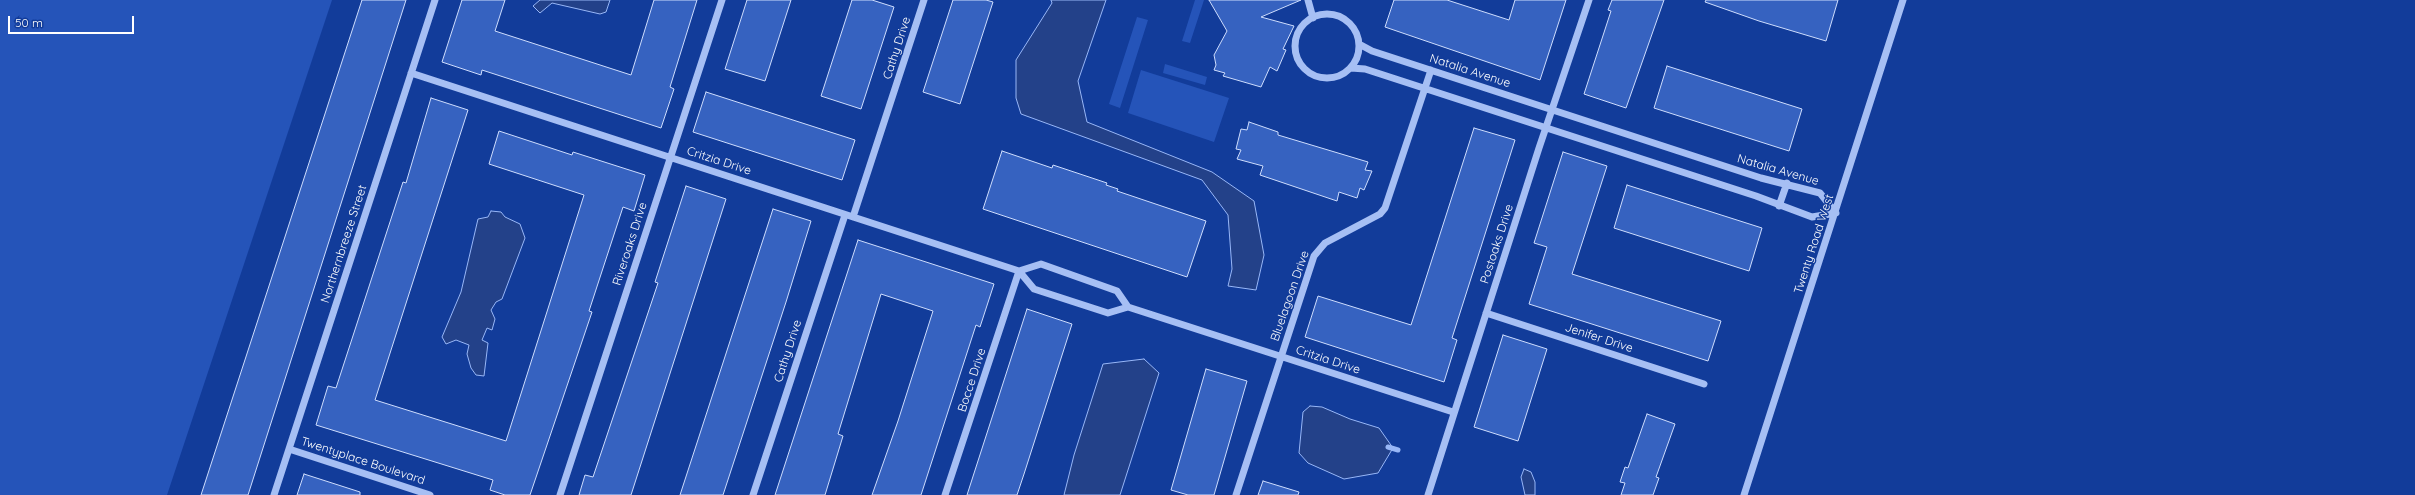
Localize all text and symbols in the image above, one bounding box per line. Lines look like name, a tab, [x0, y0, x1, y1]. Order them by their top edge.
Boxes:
scale bar	[10, 8, 136, 34]
text: 50 m	[15, 15, 43, 30]
street label: Cathy Drive	[880, 15, 914, 81]
street label: Natalia Avenue	[1428, 51, 1512, 91]
street label: Critzia Drive	[685, 144, 753, 178]
street label: Natalia Avenue	[1736, 151, 1820, 189]
street label: Northernbreeze Street	[318, 183, 370, 305]
street label: Twenty Road West	[1791, 192, 1837, 296]
street label: Riveroaks Drive	[610, 201, 650, 287]
street label: Postoaks Drive	[1477, 203, 1517, 285]
street label: Bluelagoon Drive	[1268, 249, 1312, 343]
street label: Cathy Drive	[771, 318, 805, 384]
street label: Jenifer Drive	[1563, 320, 1635, 356]
street label: Critzia Drive	[1294, 343, 1362, 377]
street label: Bocce Drive	[955, 346, 989, 414]
street label: Twentyplace Boulevard	[299, 434, 427, 488]

